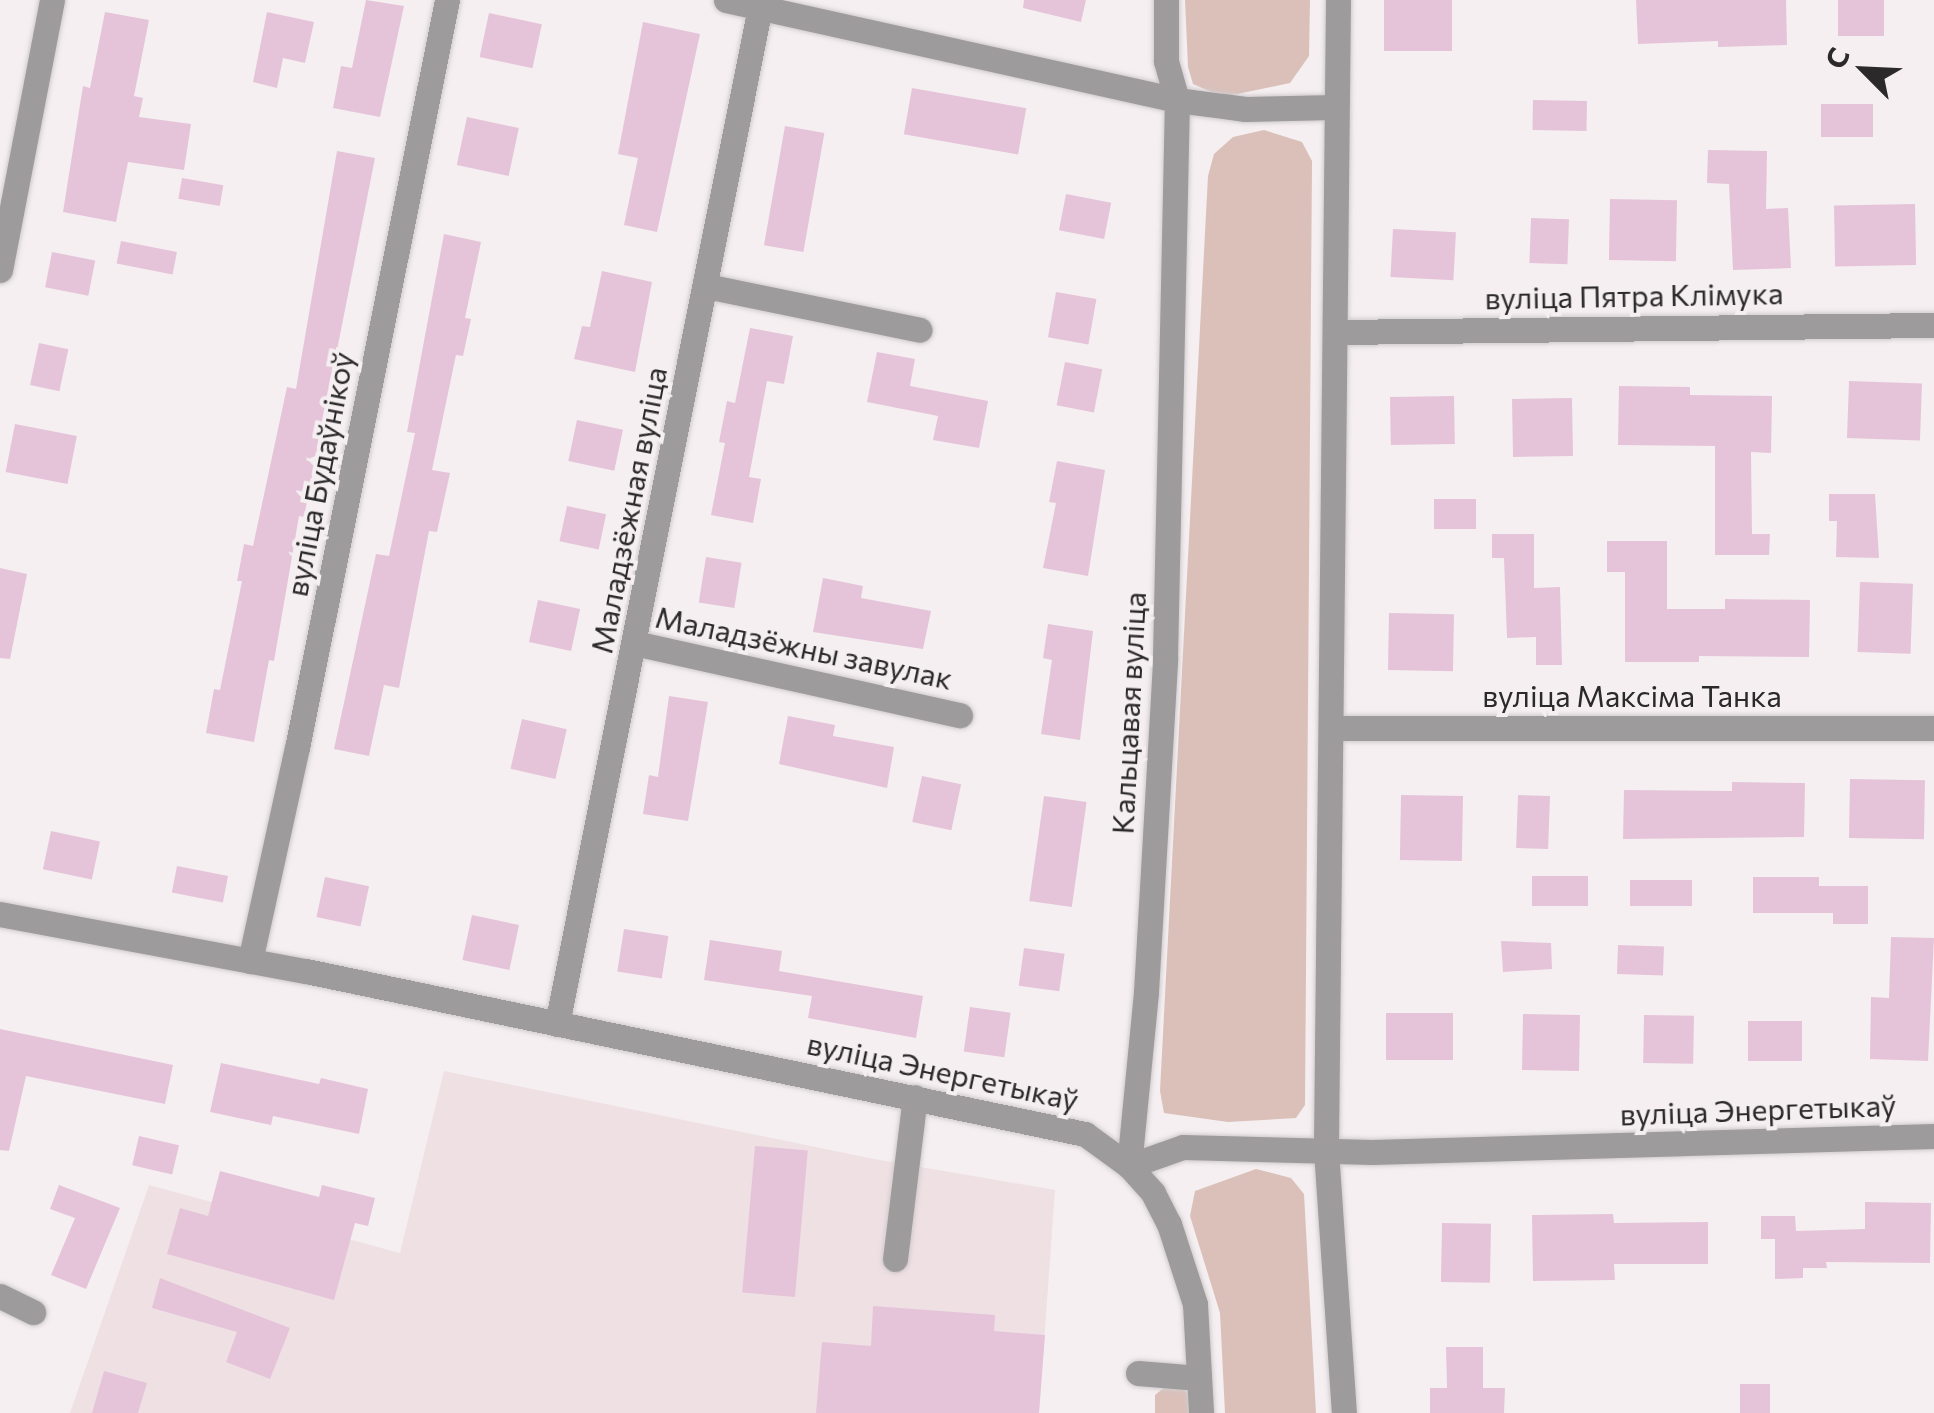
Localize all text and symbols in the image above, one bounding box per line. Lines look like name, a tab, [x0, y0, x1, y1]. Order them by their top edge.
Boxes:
north arrow	[1814, 20, 1914, 120]
text: С	[1817, 42, 1856, 73]
street label: вуліца Пятра Клімука	[1484, 274, 1784, 316]
street label: вуліца Будаўнікоў	[278, 349, 360, 599]
street label: Маладзёжная вуліца	[583, 364, 673, 656]
street label: Кальцавая вуліца	[1104, 591, 1152, 835]
street label: Маладзёжны завулак	[652, 598, 956, 696]
street label: вуліца Максіма Танка	[1482, 677, 1782, 713]
street label: вуліца Энергетыкаў	[804, 1025, 1082, 1117]
street label: вуліца Энергетыкаў	[1619, 1086, 1897, 1132]

